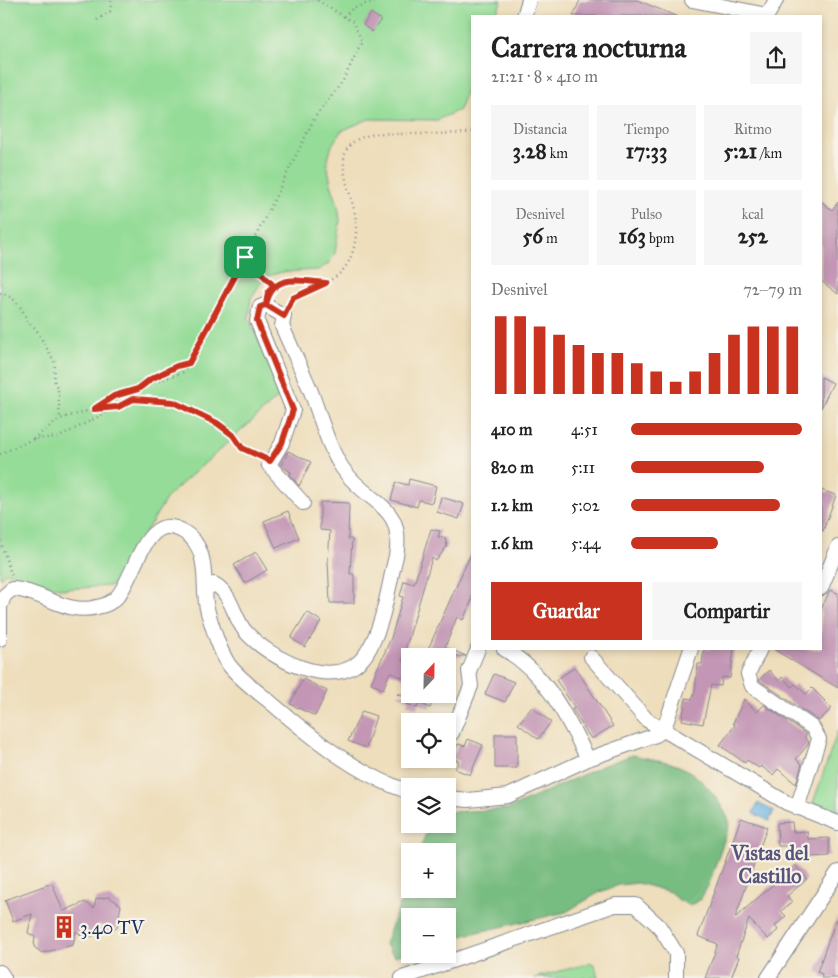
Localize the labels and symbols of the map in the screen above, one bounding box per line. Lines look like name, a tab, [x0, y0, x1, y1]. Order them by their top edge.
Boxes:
pin	[224, 236, 266, 278]
north arrow	[401, 648, 456, 702]
district label: Vistas del Castillo	[730, 841, 809, 888]
building icon: 3.40 TV	[51, 914, 77, 940]
place label: 3.40 TV	[80, 916, 145, 939]

